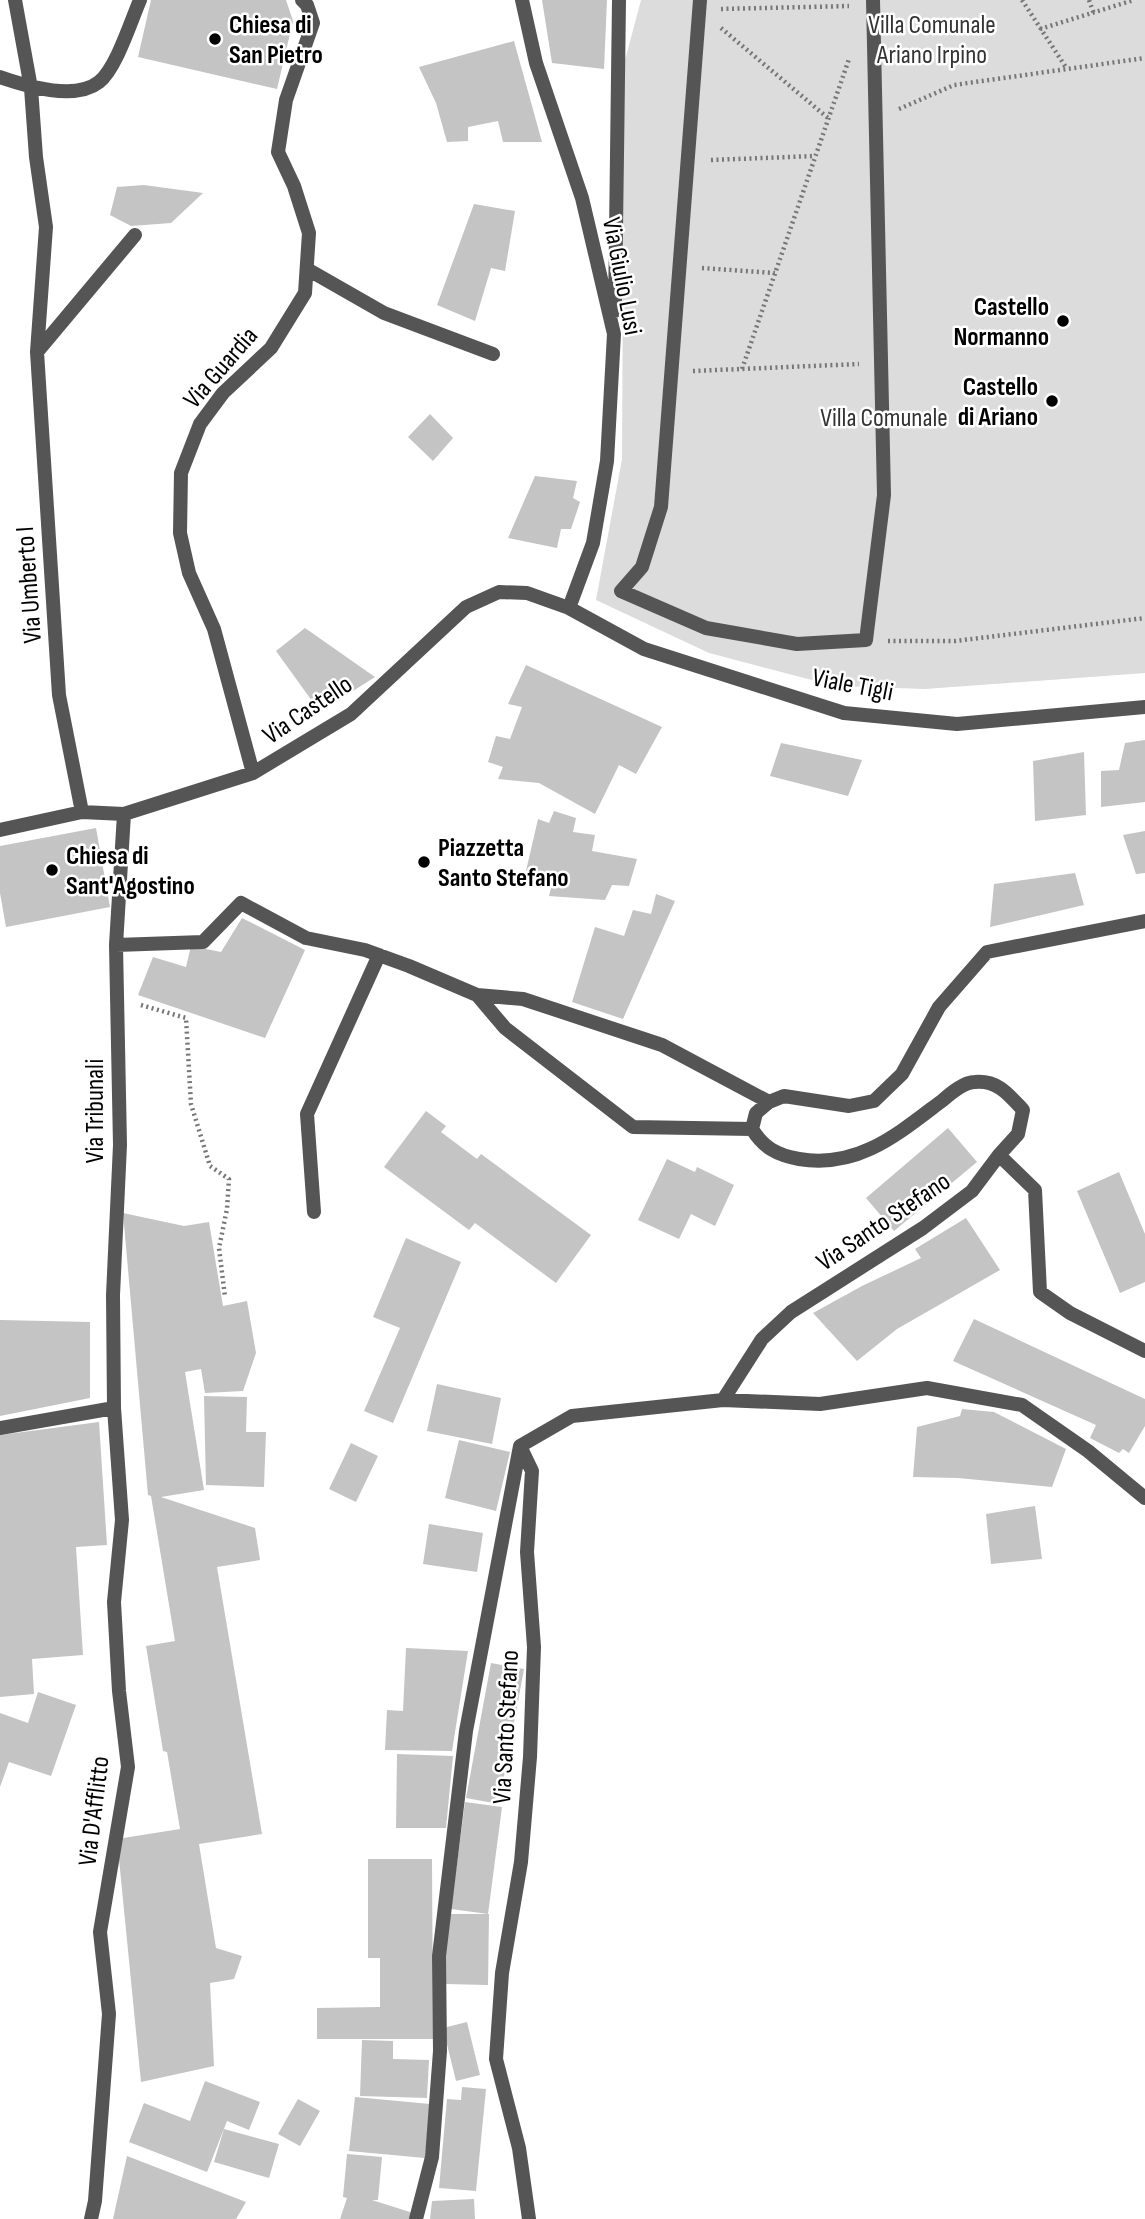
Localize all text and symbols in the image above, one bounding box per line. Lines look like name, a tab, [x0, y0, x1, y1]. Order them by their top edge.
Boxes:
place label: Chiesa di San Pietro	[229, 10, 323, 71]
park label: Villa Comunale Ariano Irpino	[868, 10, 996, 71]
marker: Chiesa di San Pietro	[207, 31, 223, 47]
street label: Via Giulio Lusi	[595, 215, 648, 338]
place label: Castello Normanno	[953, 292, 1049, 353]
marker: Castello Normanno	[1055, 313, 1071, 329]
street label: Via Guardia	[178, 321, 265, 415]
place label: Castello di Ariano	[958, 372, 1038, 433]
marker: Castello di Ariano	[1044, 393, 1060, 409]
park label: Villa Comunale	[820, 403, 948, 434]
street label: Via Umberto I	[10, 525, 49, 644]
street label: Viale Tigli	[810, 662, 896, 709]
street label: Via Castello	[257, 669, 358, 751]
place label: Piazzetta Santo Stefano	[438, 833, 569, 894]
place label: Chiesa di Sant'Agostino	[66, 841, 195, 902]
marker: Piazzetta Santo Stefano	[416, 854, 432, 870]
marker: Chiesa di Sant'Agostino	[44, 862, 60, 878]
street label: Via Tribunali	[80, 1059, 111, 1163]
street label: Via Santo Stefano	[811, 1166, 956, 1278]
street label: Via Santo Stefano	[487, 1649, 526, 1805]
street label: Via D'Afflitto	[72, 1755, 117, 1868]

